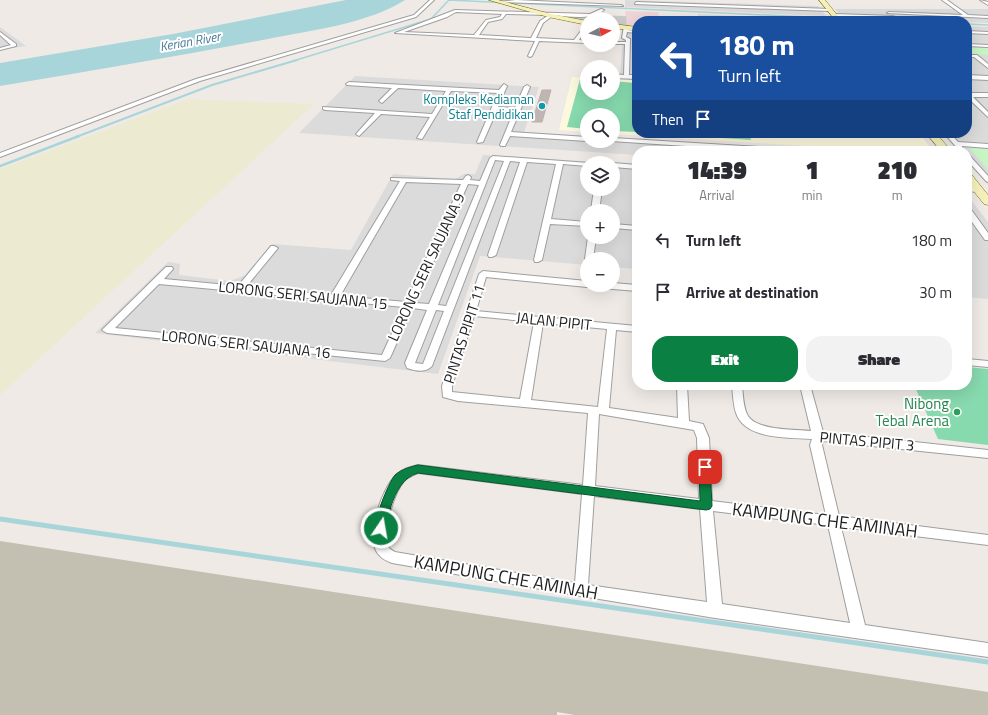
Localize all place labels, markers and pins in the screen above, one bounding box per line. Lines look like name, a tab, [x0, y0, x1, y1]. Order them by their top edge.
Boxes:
place label: Kompleks Kediaman Staf Pendidikan	[423, 89, 534, 124]
marker: Kompleks Kediaman Staf Pendidikan	[537, 101, 547, 111]
place label: Nibong Tebal Arena	[876, 392, 949, 432]
marker: Nibong Tebal Arena	[952, 407, 962, 417]
pin	[688, 450, 722, 484]

